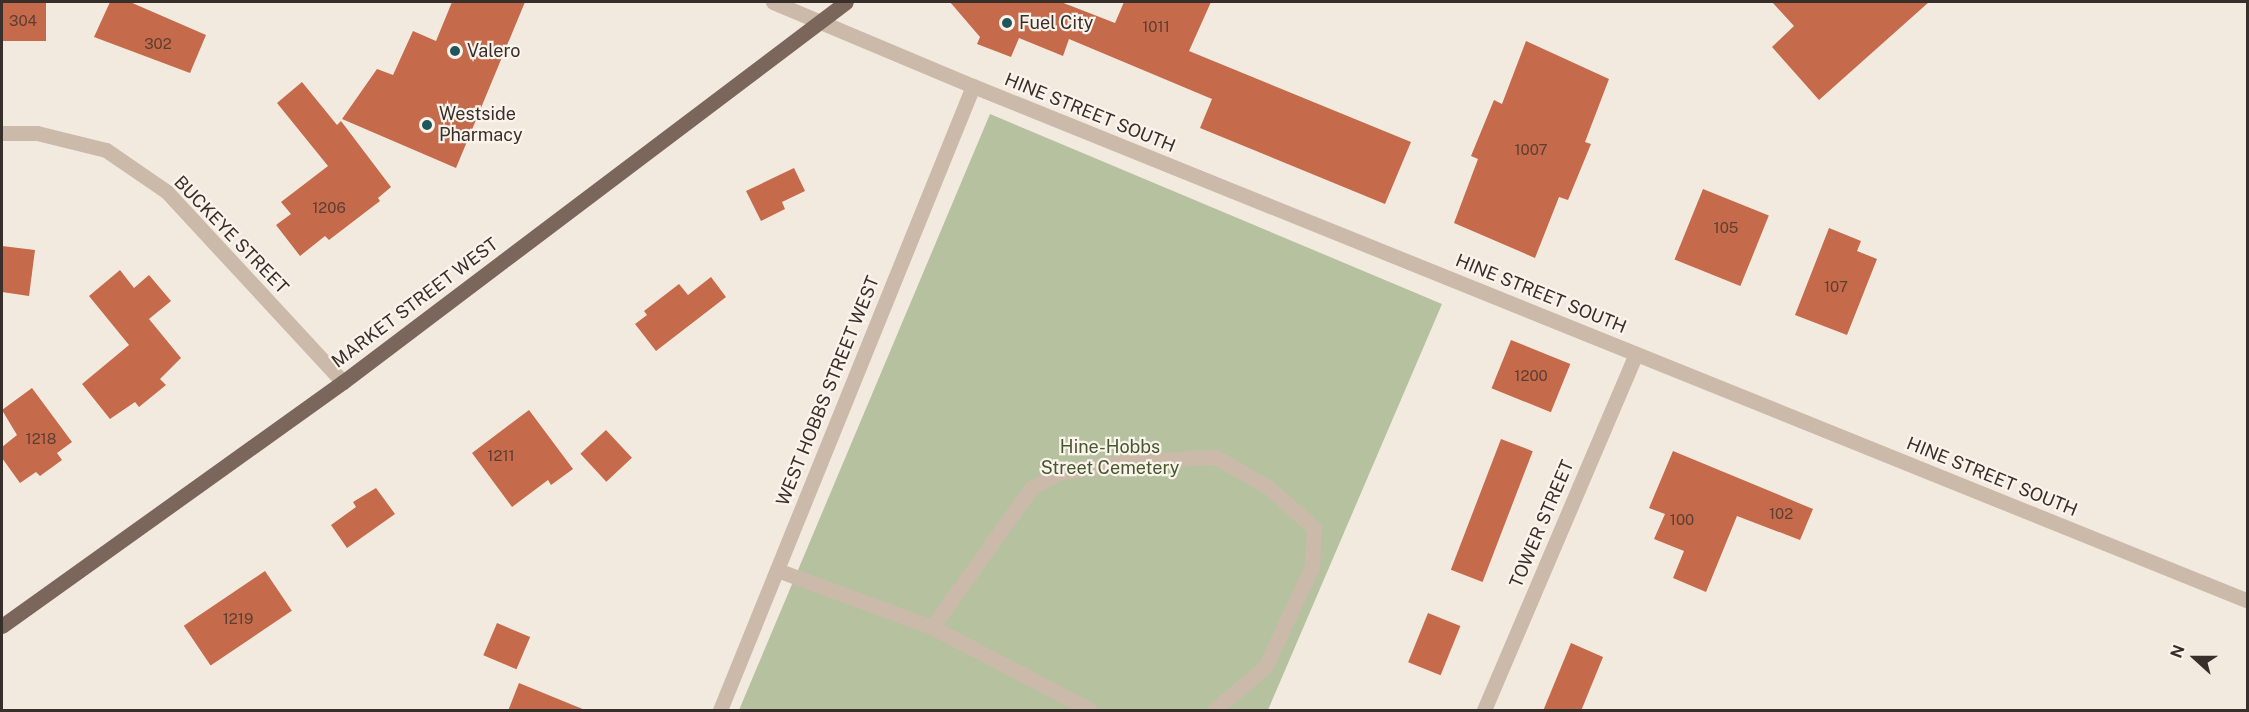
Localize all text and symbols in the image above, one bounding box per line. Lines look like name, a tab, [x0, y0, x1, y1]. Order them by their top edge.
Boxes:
house number: 304	[9, 12, 37, 30]
place label: Fuel City	[1019, 12, 1093, 34]
marker: Fuel City	[1000, 16, 1014, 30]
house number: 1011	[1142, 18, 1170, 36]
house number: 302	[144, 35, 172, 53]
place label: Valero	[467, 40, 521, 62]
marker: Valero	[448, 44, 462, 58]
street label: HINE STREET SOUTH	[1001, 69, 1179, 157]
place label: Westside Pharmacy	[439, 104, 523, 146]
marker: Westside Pharmacy	[420, 118, 434, 132]
house number: 1007	[1514, 141, 1548, 159]
street label: BUCKEYE STREET	[169, 172, 293, 298]
house number: 1206	[312, 199, 346, 217]
house number: 105	[1714, 219, 1738, 237]
street label: MARKET STREET WEST	[327, 233, 503, 373]
street label: HINE STREET SOUTH	[1452, 250, 1630, 338]
street label: WEST HOBBS STREET WEST	[772, 273, 884, 509]
house number: 107	[1824, 278, 1848, 296]
house number: 1200	[1514, 367, 1548, 385]
house number: 1218	[26, 430, 56, 448]
street label: HINE STREET SOUTH	[1903, 433, 2081, 521]
park label: Hine-Hobbs Street Cemetery	[1041, 437, 1179, 480]
house number: 1211	[487, 447, 515, 465]
street label: TOWER STREET	[1505, 457, 1579, 591]
house number: 102	[1769, 505, 1793, 523]
house number: 100	[1670, 511, 1694, 529]
house number: 1219	[223, 610, 253, 628]
north arrow	[2165, 628, 2225, 688]
text: N	[2167, 642, 2189, 661]

